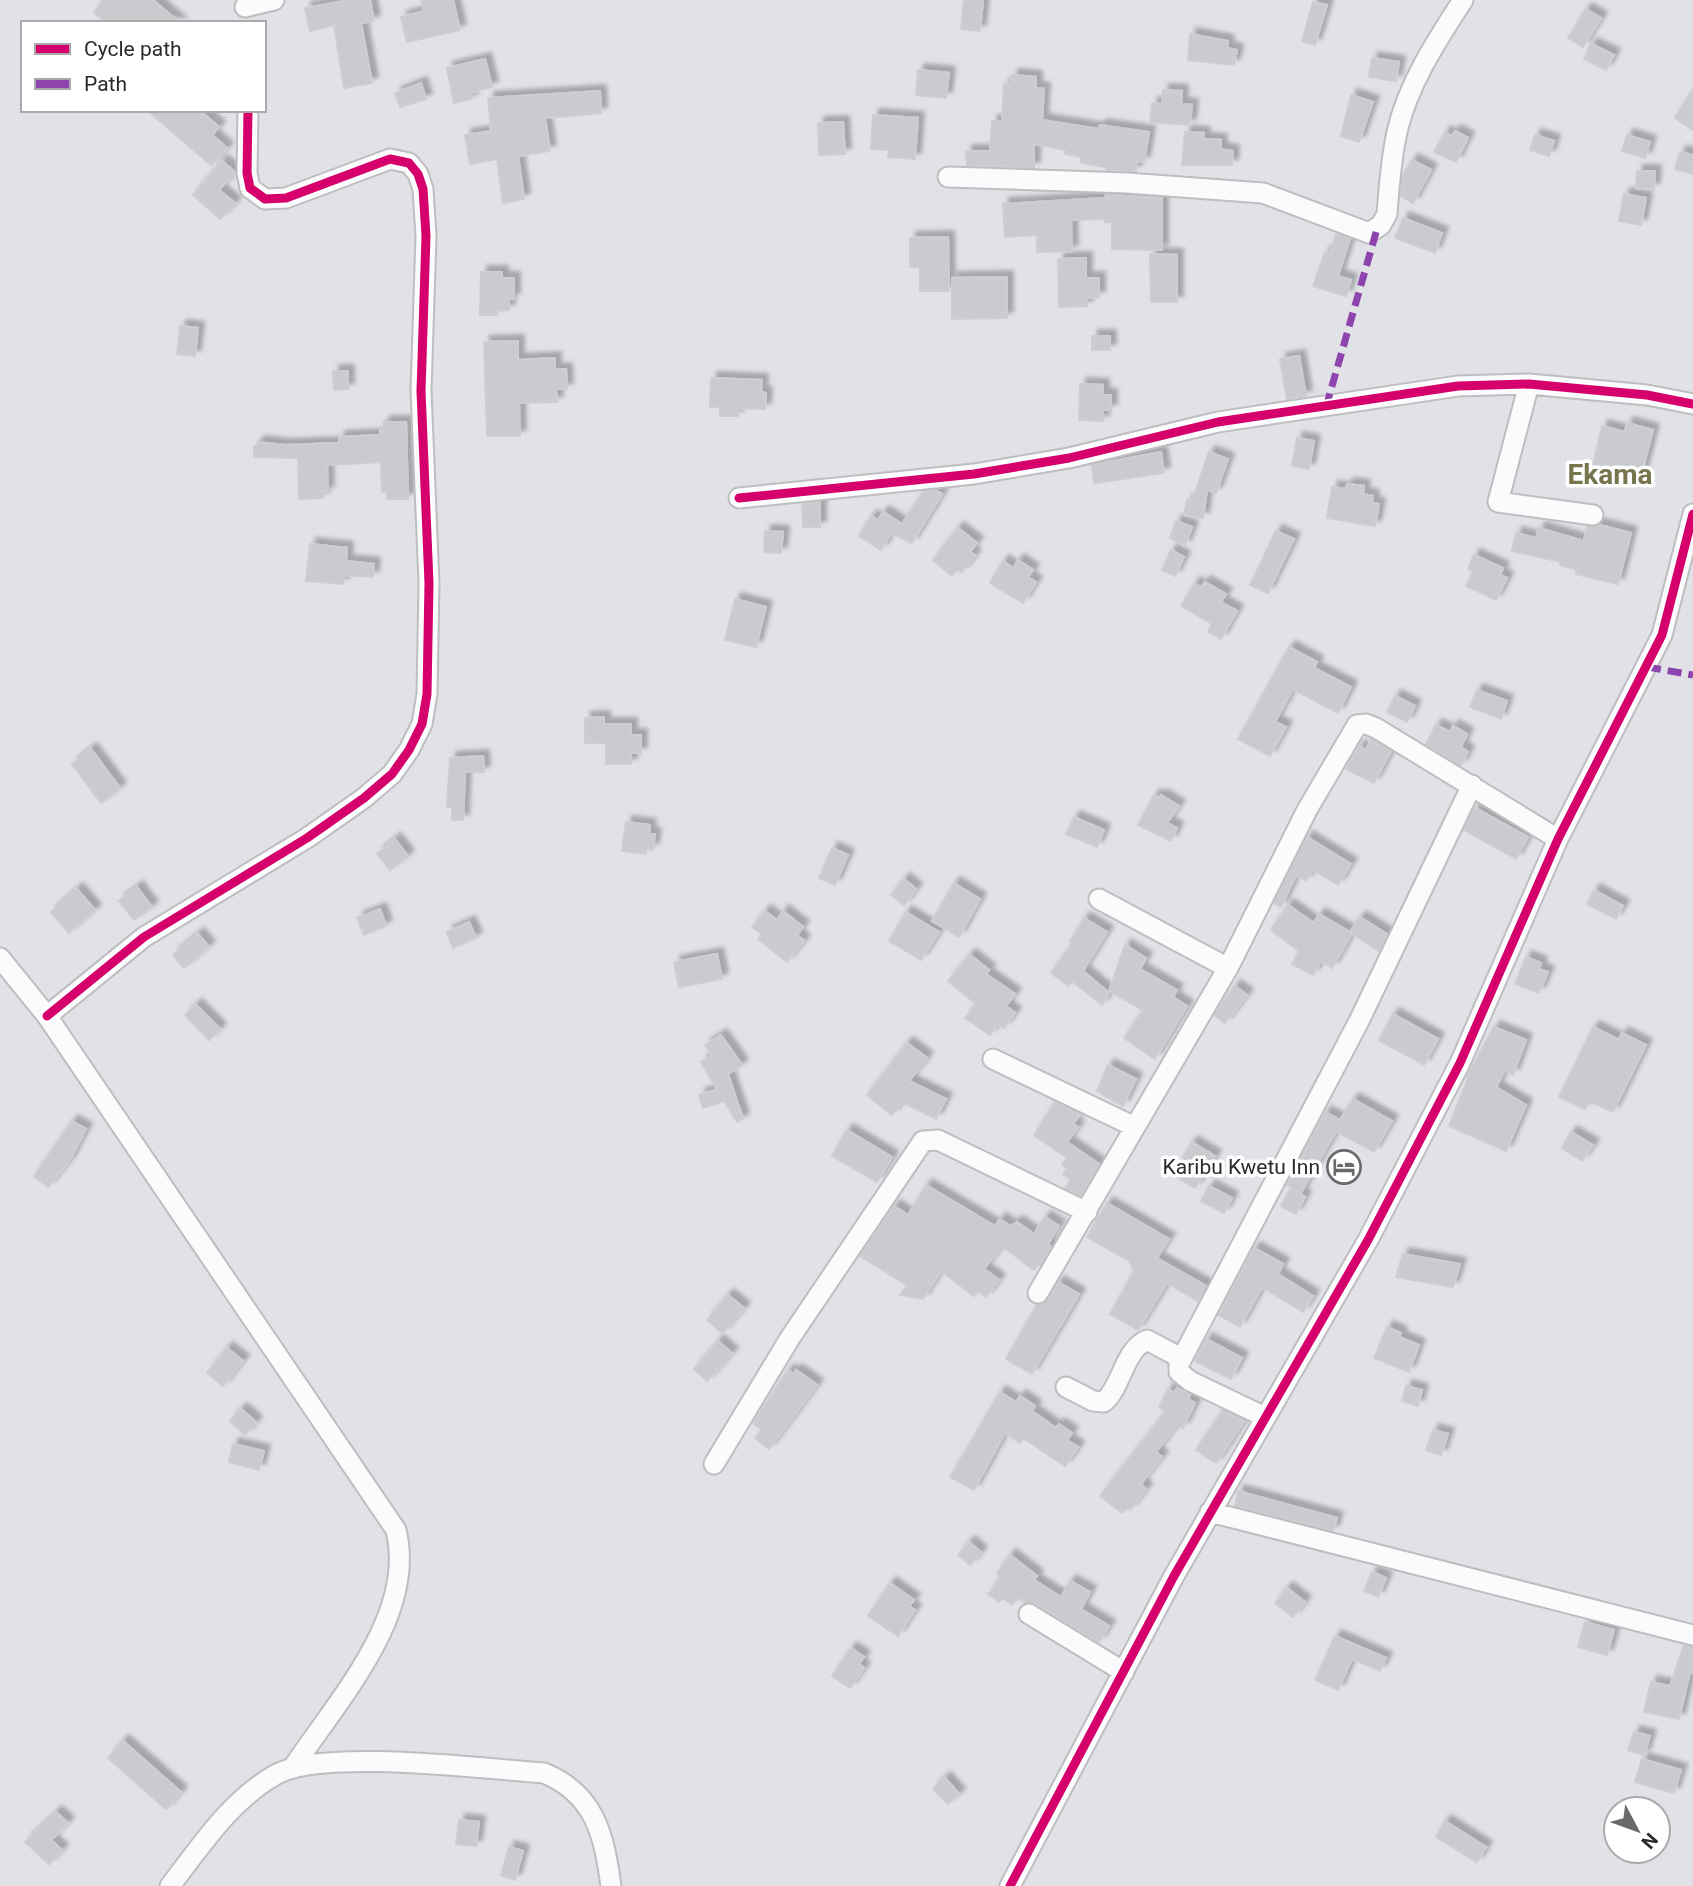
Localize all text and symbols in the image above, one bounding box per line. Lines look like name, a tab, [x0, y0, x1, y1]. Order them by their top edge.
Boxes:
legend	[21, 21, 266, 112]
text: Cycle path	[84, 37, 182, 61]
text: Path	[84, 72, 127, 96]
district label: Ekama	[1568, 458, 1652, 491]
hotel icon: Karibu Kwetu Inn	[1325, 1148, 1363, 1186]
place label: Karibu Kwetu Inn	[1163, 1155, 1320, 1179]
north arrow	[1602, 1795, 1672, 1865]
text: N	[1636, 1828, 1663, 1853]

